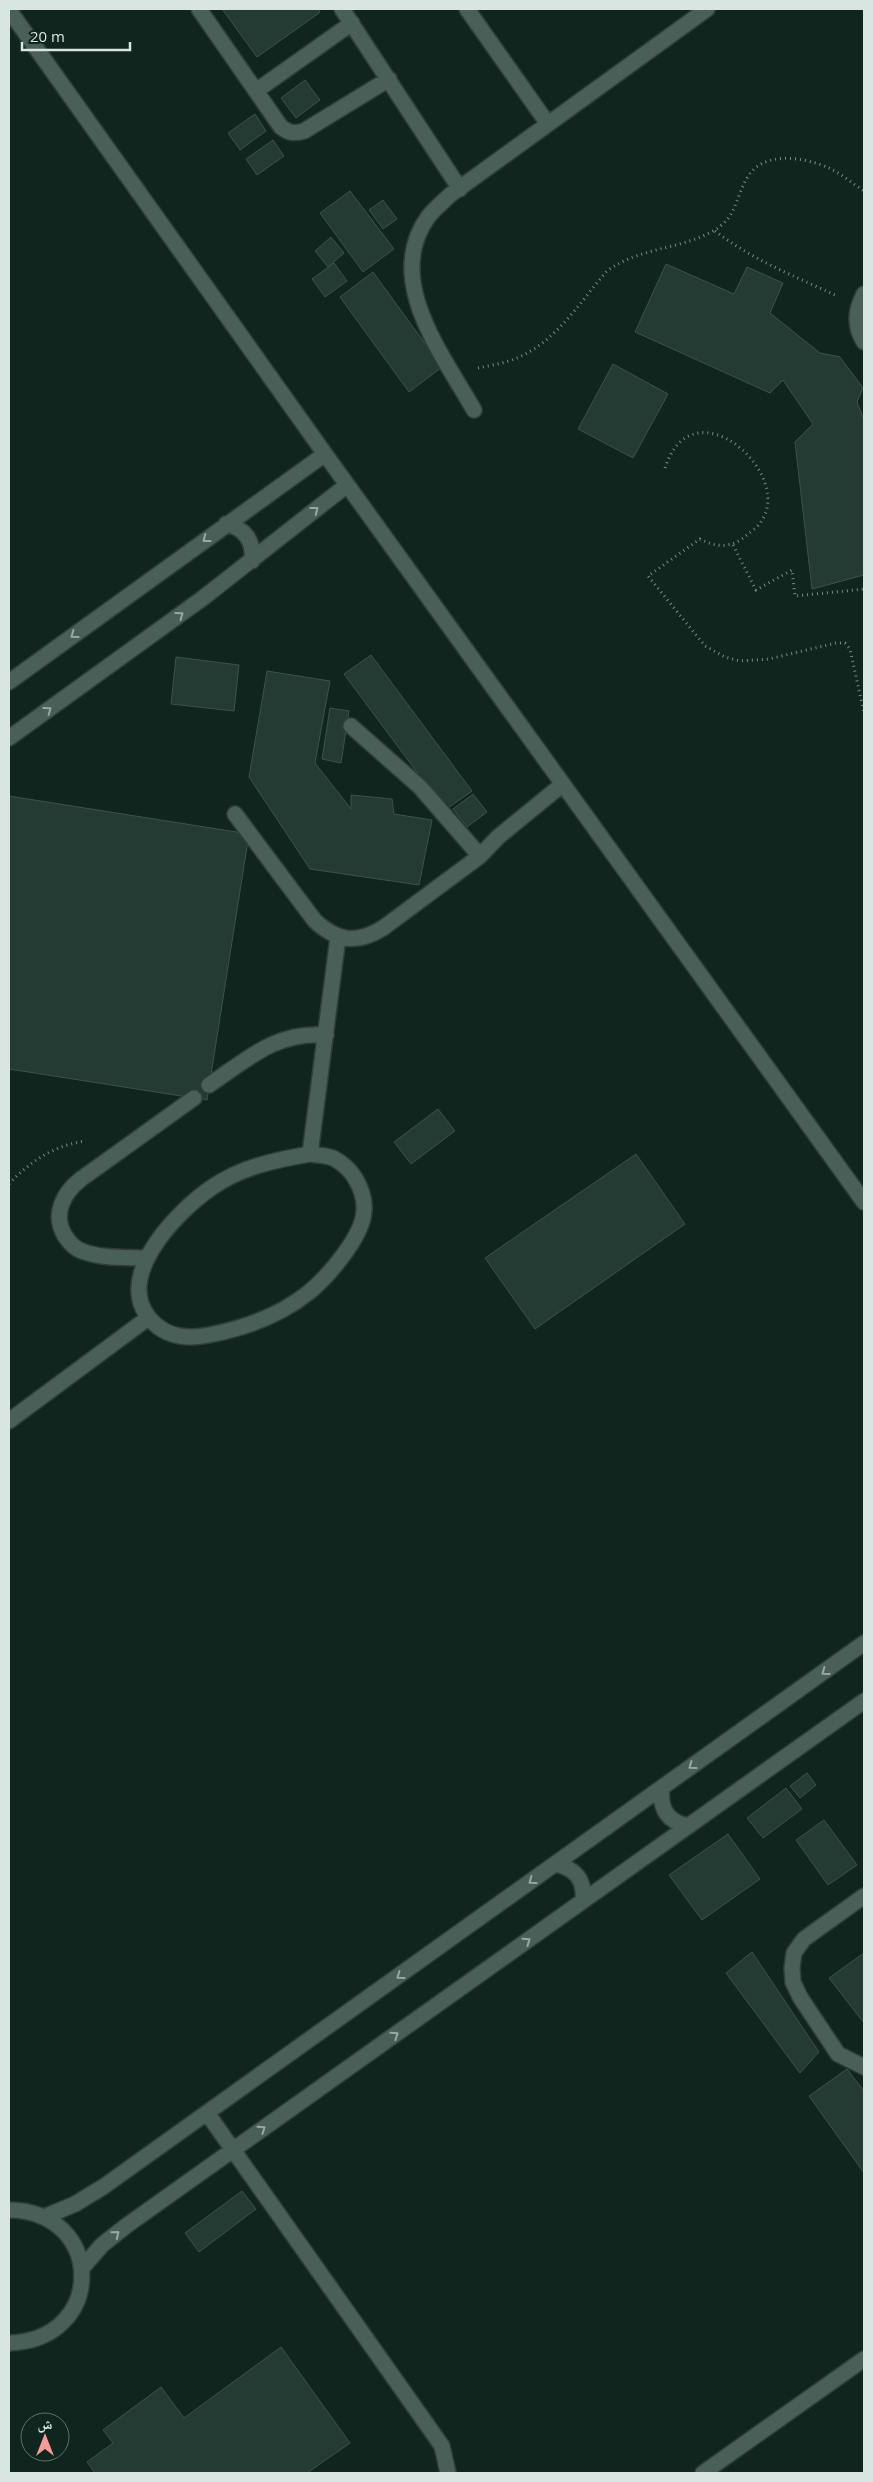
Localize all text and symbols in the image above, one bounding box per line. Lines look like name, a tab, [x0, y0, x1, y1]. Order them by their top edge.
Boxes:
scale bar	[22, 20, 130, 52]
text: 20 m	[30, 26, 65, 46]
one-way arrow	[309, 507, 318, 515]
one-way arrow	[203, 534, 212, 542]
one-way arrow	[174, 612, 184, 621]
one-way arrow	[70, 629, 80, 638]
one-way arrow	[42, 707, 52, 716]
one-way arrow	[821, 1666, 830, 1675]
one-way arrow	[689, 1760, 698, 1769]
one-way arrow	[528, 1875, 538, 1884]
one-way arrow	[521, 1938, 531, 1947]
one-way arrow	[396, 1970, 405, 1979]
one-way arrow	[389, 2032, 399, 2041]
one-way arrow	[257, 2126, 266, 2135]
one-way arrow	[110, 2231, 119, 2239]
north arrow	[20, 2412, 70, 2462]
text: ش	[38, 2414, 53, 2433]

